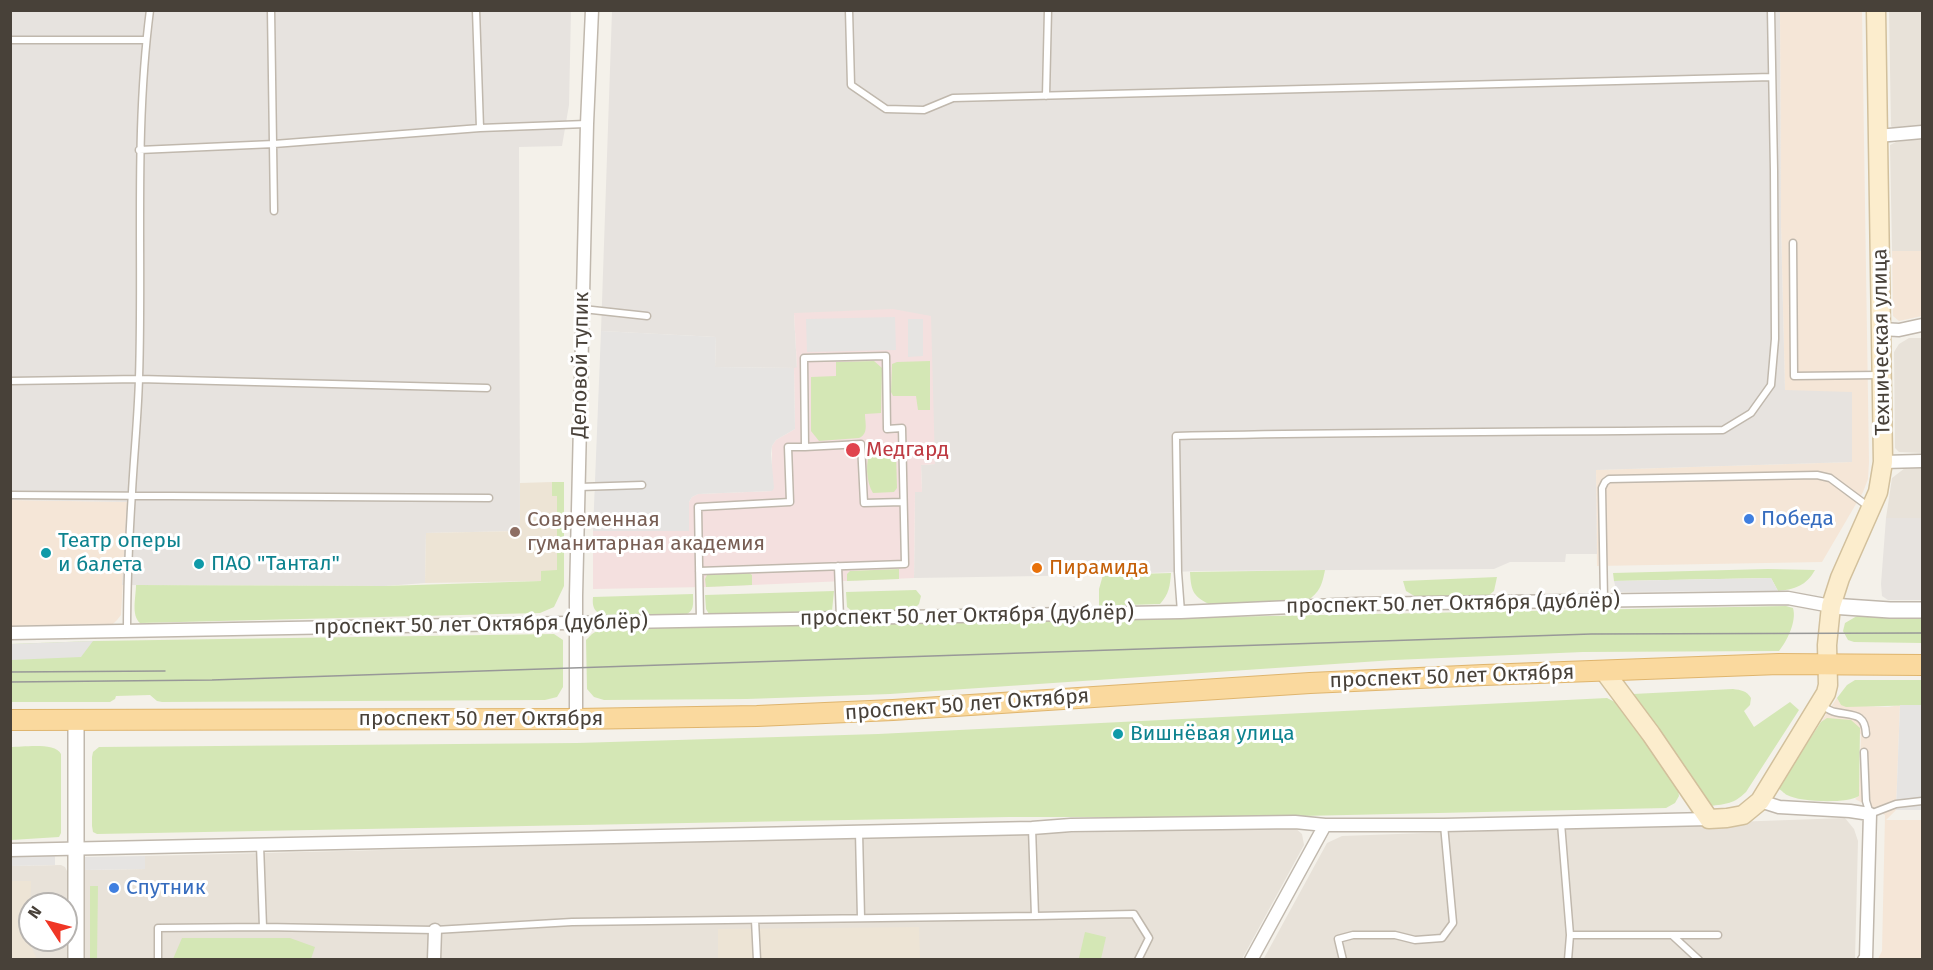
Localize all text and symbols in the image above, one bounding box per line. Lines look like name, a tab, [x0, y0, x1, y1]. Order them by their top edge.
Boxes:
street label: Техническая улица	[1868, 248, 1896, 436]
street label: Деловой тупик	[567, 292, 595, 438]
place label: Медгард	[866, 437, 949, 463]
marker: Медгард	[844, 441, 862, 459]
place label: Победа	[1761, 506, 1834, 532]
place label: Современная гуманитарная академия	[527, 507, 765, 557]
marker: Победа	[1742, 512, 1756, 526]
marker: Современная гуманитарная академия	[508, 525, 522, 539]
place label: Театр оперы и балета	[58, 528, 181, 578]
marker: Театр оперы и балета	[39, 546, 53, 560]
place label: ПАО "Тантал"	[211, 551, 340, 577]
place label: Пирамида	[1049, 555, 1149, 581]
marker: ПАО "Тантал"	[192, 557, 206, 571]
marker: Пирамида	[1030, 561, 1044, 575]
street label: проспект 50 лет Октября (дублёр)	[1286, 588, 1620, 620]
street label: проспект 50 лет Октября (дублёр)	[800, 600, 1134, 632]
street label: проспект 50 лет Октября (дублёр)	[314, 609, 648, 641]
street label: проспект 50 лет Октября	[1329, 660, 1575, 694]
street label: проспект 50 лет Октября	[844, 684, 1090, 726]
street label: проспект 50 лет Октября	[359, 706, 603, 732]
place label: Вишнёвая улица	[1130, 721, 1295, 747]
marker: Вишнёвая улица	[1111, 727, 1125, 741]
place label: Спутник	[126, 875, 206, 901]
marker: Спутник	[107, 881, 121, 895]
north arrow	[18, 892, 78, 952]
text: N	[24, 902, 45, 922]

